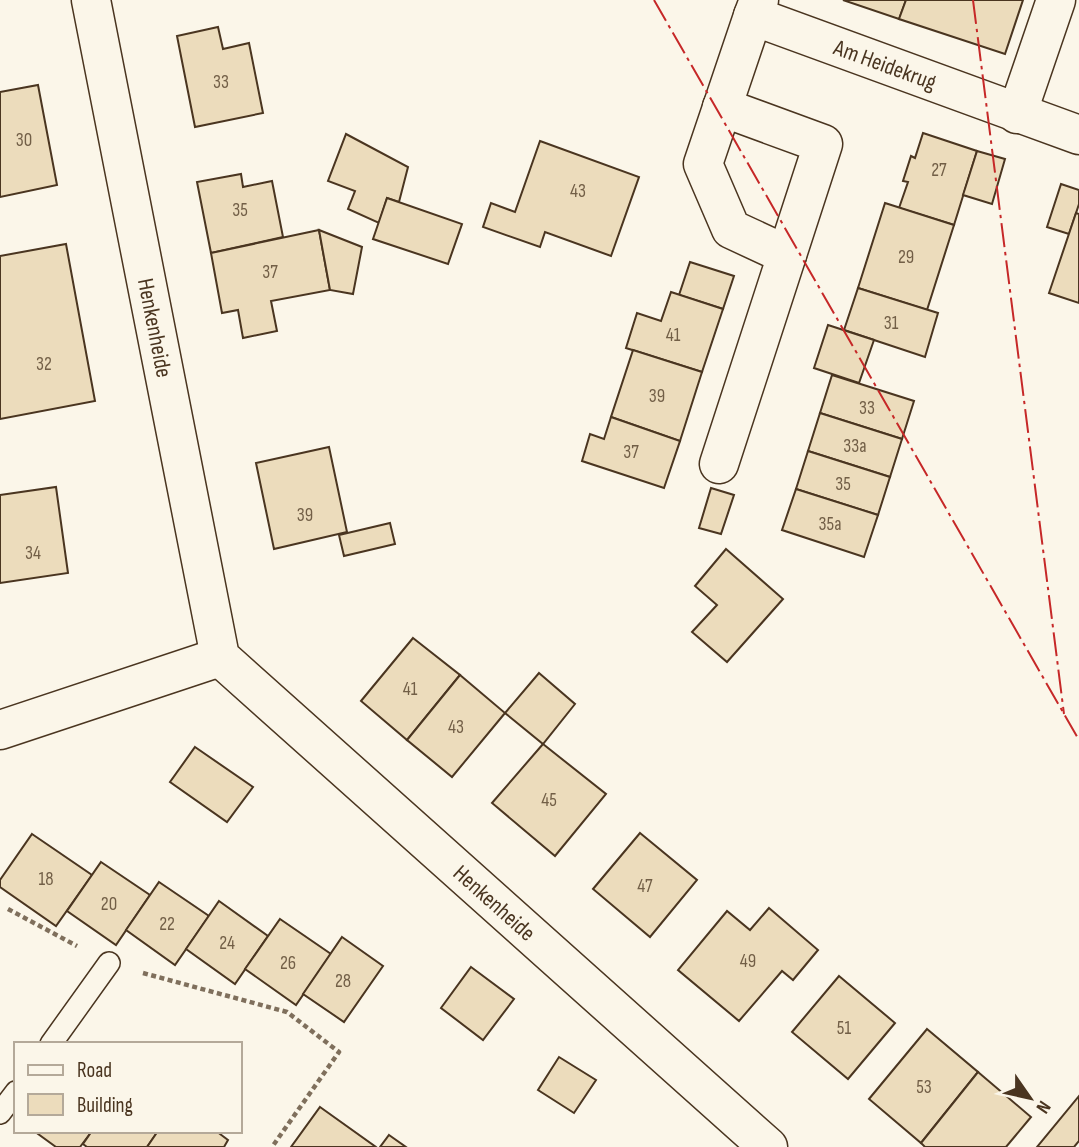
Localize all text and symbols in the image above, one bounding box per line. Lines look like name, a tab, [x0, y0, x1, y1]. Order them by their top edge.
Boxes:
street label: Am Heidekrug	[829, 33, 940, 97]
house number: 33	[213, 71, 229, 94]
house number: 30	[16, 129, 32, 152]
house number: 27	[931, 159, 947, 182]
house number: 43	[570, 180, 586, 203]
house number: 35	[232, 199, 248, 222]
house number: 29	[898, 246, 914, 269]
house number: 37	[262, 261, 278, 284]
street label: Henkenheide	[131, 276, 178, 380]
house number: 31	[884, 312, 899, 335]
house number: 41	[666, 324, 681, 347]
house number: 32	[36, 353, 52, 376]
house number: 39	[649, 385, 665, 408]
house number: 33	[859, 397, 875, 420]
house number: 33a	[843, 435, 867, 458]
house number: 37	[623, 441, 639, 464]
house number: 35	[835, 473, 851, 496]
house number: 39	[297, 504, 313, 527]
house number: 35a	[819, 513, 841, 536]
house number: 34	[25, 542, 41, 565]
house number: 41	[403, 678, 418, 701]
house number: 43	[448, 716, 464, 739]
house number: 45	[541, 789, 557, 812]
street label: Henkenheide	[447, 859, 541, 947]
house number: 18	[39, 868, 53, 891]
house number: 47	[637, 875, 653, 898]
house number: 20	[101, 893, 117, 916]
house number: 22	[159, 913, 175, 936]
house number: 24	[219, 932, 235, 955]
house number: 49	[740, 950, 756, 973]
house number: 26	[280, 952, 296, 975]
house number: 28	[335, 970, 351, 993]
house number: 51	[837, 1017, 851, 1040]
legend	[14, 1042, 242, 1133]
text: Road	[77, 1058, 112, 1083]
north arrow	[995, 1063, 1065, 1133]
house number: 53	[916, 1076, 932, 1099]
text: Building	[77, 1093, 133, 1118]
text: N	[1030, 1096, 1055, 1117]

